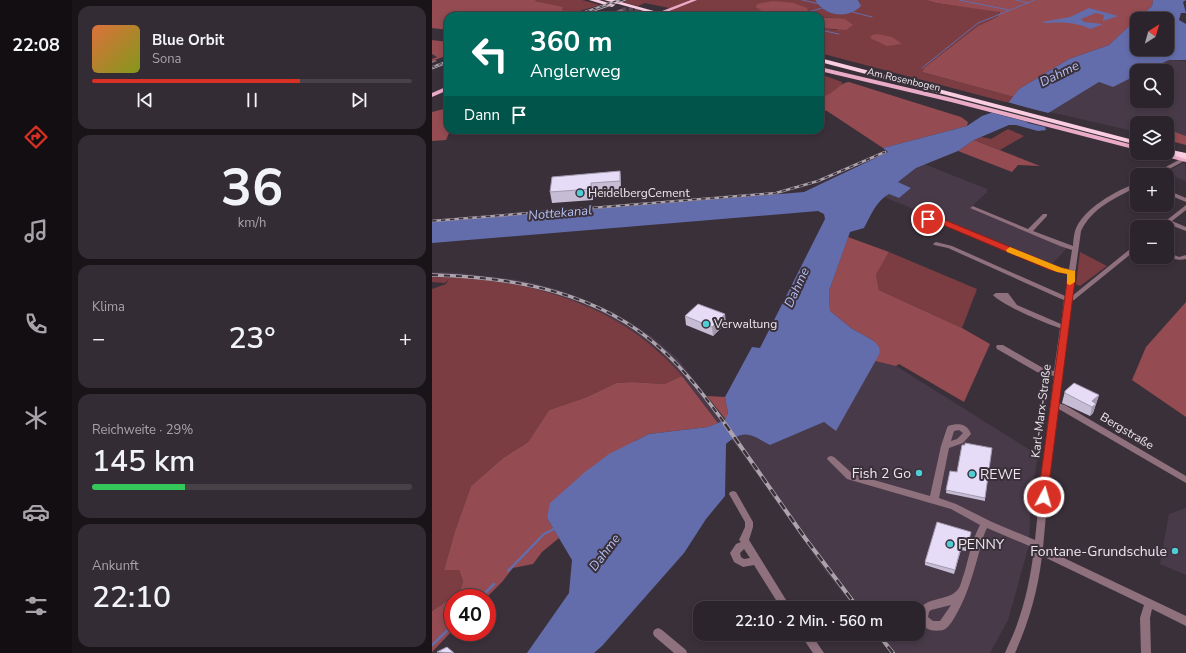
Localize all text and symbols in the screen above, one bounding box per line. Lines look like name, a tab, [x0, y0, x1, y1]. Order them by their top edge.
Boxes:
north arrow	[1130, 12, 1174, 56]
map controls	[1130, 12, 1174, 264]
text: 360 m	[530, 23, 613, 61]
icon: left	[464, 28, 516, 80]
text: Blue Orbit	[152, 30, 224, 50]
text: 22:08	[12, 33, 60, 57]
text: Sona	[152, 50, 182, 68]
water label: Dahme	[1037, 57, 1082, 91]
text: Anglerweg	[530, 59, 621, 83]
button: search	[1130, 64, 1174, 108]
street label: Am Rosenbogen	[866, 65, 942, 95]
icon: previous	[134, 89, 156, 111]
icon: pause	[241, 89, 263, 111]
icon: next	[348, 89, 370, 111]
icon: arrive	[508, 104, 530, 126]
text: Dann	[464, 105, 500, 125]
button: layers	[1130, 116, 1174, 160]
icon: directions	[22, 123, 50, 151]
text: 36	[221, 152, 283, 223]
button: +	[1130, 168, 1174, 212]
place label: HeidelbergCement	[588, 185, 690, 201]
marker: HeidelbergCement	[575, 188, 585, 198]
water label: Nottekanal	[527, 201, 593, 225]
pin	[911, 202, 945, 236]
icon: arrive	[917, 208, 939, 230]
text: km/h	[238, 214, 266, 232]
icon: music	[22, 217, 50, 245]
button: −	[1130, 220, 1174, 264]
water label: Dahme	[780, 265, 814, 310]
text: Klima	[92, 298, 125, 316]
icon: phone	[22, 310, 50, 338]
place label: Verwaltung	[713, 316, 777, 332]
text: 23°	[228, 318, 276, 359]
marker: Verwaltung	[701, 319, 711, 329]
text: −	[92, 324, 105, 354]
text: +	[399, 324, 412, 354]
street label: Karl-Marx-Straße	[1027, 363, 1055, 459]
icon: climate	[22, 404, 50, 432]
street label: Bergstraße	[1097, 409, 1157, 453]
text: Reichweite · 29%	[92, 421, 193, 439]
text: 145 km	[92, 441, 195, 482]
place label: Fish 2 Go	[852, 464, 911, 483]
place label: REWE	[980, 465, 1021, 484]
marker: Fish 2 Go	[914, 468, 924, 478]
marker: REWE	[967, 469, 977, 479]
position arrow	[1023, 476, 1065, 518]
icon: car	[22, 498, 50, 526]
water label: Dahme	[585, 530, 625, 575]
place label: PENNY	[958, 535, 1005, 554]
marker: PENNY	[945, 539, 955, 549]
place label: Fontane-Grundschule	[1030, 542, 1167, 561]
marker: Fontane-Grundschule	[1170, 546, 1180, 556]
text: Ankunft	[92, 557, 139, 575]
text: 22:10	[92, 577, 171, 618]
speed limit sign: 40	[444, 589, 496, 641]
icon: filters	[22, 592, 50, 620]
text: 22:10 · 2 Min. · 560 m	[735, 611, 883, 631]

